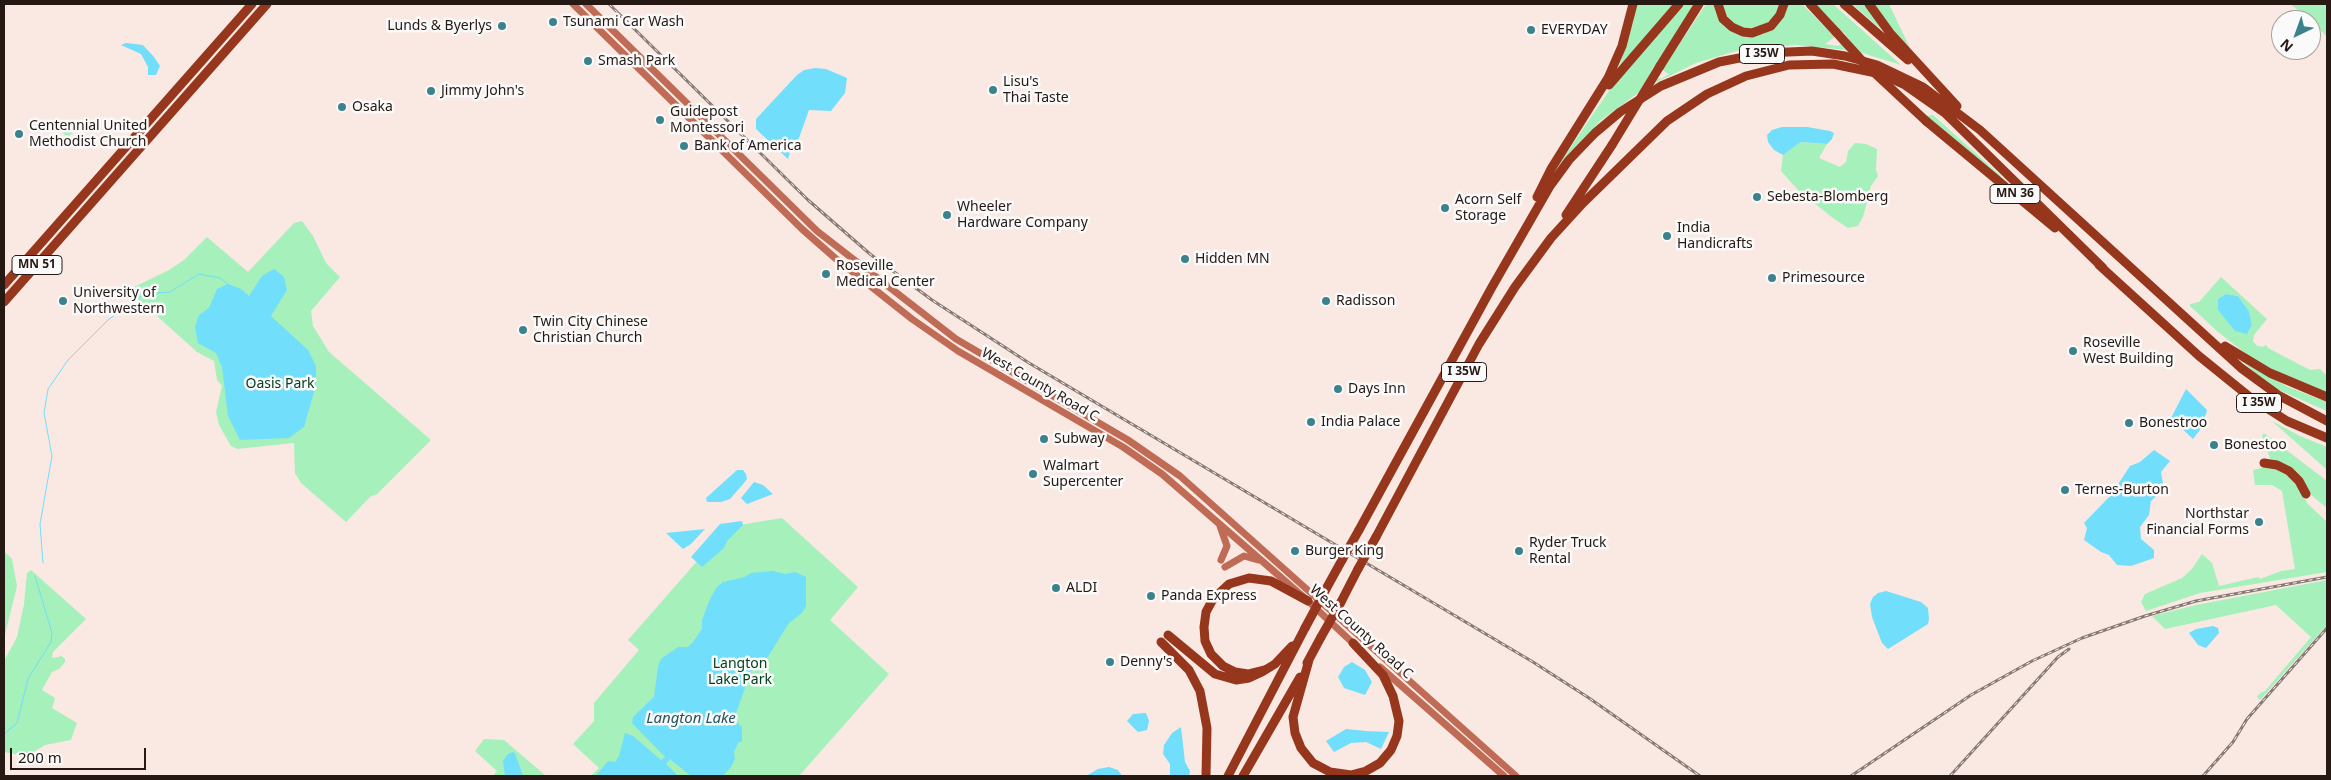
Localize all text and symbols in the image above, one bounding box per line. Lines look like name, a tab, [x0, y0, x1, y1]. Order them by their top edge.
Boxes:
north arrow	[2271, 10, 2321, 60]
place label: Tsunami Car Wash	[563, 14, 684, 30]
marker: Tsunami Car Wash	[547, 16, 559, 28]
place label: Lunds & Byerlys	[387, 18, 492, 34]
marker: Lunds & Byerlys	[496, 20, 508, 32]
place label: EVERYDAY	[1541, 22, 1608, 38]
marker: EVERYDAY	[1525, 24, 1537, 36]
text: N	[2276, 35, 2297, 57]
road number: I 35W	[1740, 44, 1784, 64]
place label: Smash Park	[598, 53, 675, 69]
marker: Smash Park	[582, 55, 594, 67]
place label: Lisu's Thai Taste	[1003, 74, 1069, 106]
place label: Jimmy John's	[441, 83, 524, 99]
marker: Lisu's Thai Taste	[987, 84, 999, 96]
marker: Jimmy John's	[425, 85, 437, 97]
place label: Osaka	[352, 99, 393, 115]
marker: Osaka	[336, 101, 348, 113]
place label: Guidepost Montessori	[670, 104, 744, 136]
marker: Guidepost Montessori	[654, 114, 666, 126]
place label: Centennial United Methodist Church	[29, 118, 147, 150]
marker: Centennial United Methodist Church	[13, 128, 25, 140]
place label: Bank of America	[694, 138, 802, 154]
marker: Bank of America	[678, 140, 690, 152]
road number: MN 36	[1990, 184, 2040, 203]
place label: Sebesta-Blomberg	[1767, 189, 1888, 205]
marker: Sebesta-Blomberg	[1751, 191, 1763, 203]
place label: Acorn Self Storage	[1455, 192, 1521, 224]
place label: Wheeler Hardware Company	[957, 199, 1088, 232]
marker: Acorn Self Storage	[1439, 202, 1451, 214]
marker: Wheeler Hardware Company	[941, 209, 953, 221]
place label: India Handicrafts	[1677, 220, 1753, 252]
marker: India Handicrafts	[1661, 230, 1673, 242]
place label: Hidden MN	[1195, 251, 1270, 267]
marker: Hidden MN	[1179, 253, 1191, 265]
road number: MN 51	[12, 256, 62, 274]
place label: Roseville Medical Center	[836, 258, 935, 290]
marker: Roseville Medical Center	[820, 268, 832, 280]
place label: Primesource	[1782, 270, 1865, 286]
marker: Primesource	[1766, 272, 1778, 284]
place label: University of Northwestern	[73, 285, 165, 318]
place label: Radisson	[1336, 293, 1395, 309]
marker: University of Northwestern	[57, 295, 69, 307]
marker: Radisson	[1320, 295, 1332, 307]
place label: Twin City Chinese Christian Church	[533, 314, 648, 347]
marker: Twin City Chinese Christian Church	[517, 324, 529, 336]
place label: Roseville West Building	[2083, 335, 2173, 368]
street label: West County Road C	[978, 345, 1102, 425]
marker: Roseville West Building	[2067, 345, 2079, 357]
road number: I 35W	[1442, 362, 1486, 382]
park label: Oasis Park	[245, 376, 315, 392]
place label: Days Inn	[1348, 381, 1406, 397]
marker: Days Inn	[1332, 383, 1344, 395]
road number: I 35W	[2236, 393, 2282, 412]
place label: India Palace	[1321, 414, 1401, 430]
place label: Bonestroo	[2139, 415, 2207, 431]
marker: India Palace	[1305, 416, 1317, 428]
marker: Bonestroo	[2123, 417, 2135, 429]
place label: Subway	[1054, 431, 1105, 447]
marker: Subway	[1038, 433, 1050, 445]
place label: Bonestoo	[2224, 437, 2287, 453]
marker: Bonestoo	[2208, 439, 2220, 451]
place label: Walmart Supercenter	[1043, 458, 1123, 491]
marker: Walmart Supercenter	[1027, 468, 1039, 480]
place label: Ternes-Burton	[2075, 482, 2169, 498]
marker: Ternes-Burton	[2059, 484, 2071, 496]
place label: Northstar Financial Forms	[2146, 506, 2249, 538]
marker: Northstar Financial Forms	[2253, 516, 2265, 528]
place label: Ryder Truck Rental	[1529, 535, 1606, 568]
place label: Burger King	[1305, 543, 1384, 559]
marker: Burger King	[1289, 545, 1301, 557]
marker: Ryder Truck Rental	[1513, 545, 1525, 557]
place label: ALDI	[1066, 580, 1097, 596]
street label: West County Road C	[1306, 581, 1416, 683]
marker: ALDI	[1050, 582, 1062, 594]
place label: Panda Express	[1161, 588, 1257, 604]
marker: Panda Express	[1145, 590, 1157, 602]
place label: Denny's	[1120, 654, 1173, 670]
park label: Langton Lake Park	[708, 656, 772, 689]
marker: Denny's	[1104, 656, 1116, 668]
water label: Langton Lake	[646, 710, 736, 728]
scale bar	[12, 738, 149, 770]
text: 200 m	[18, 747, 62, 767]

